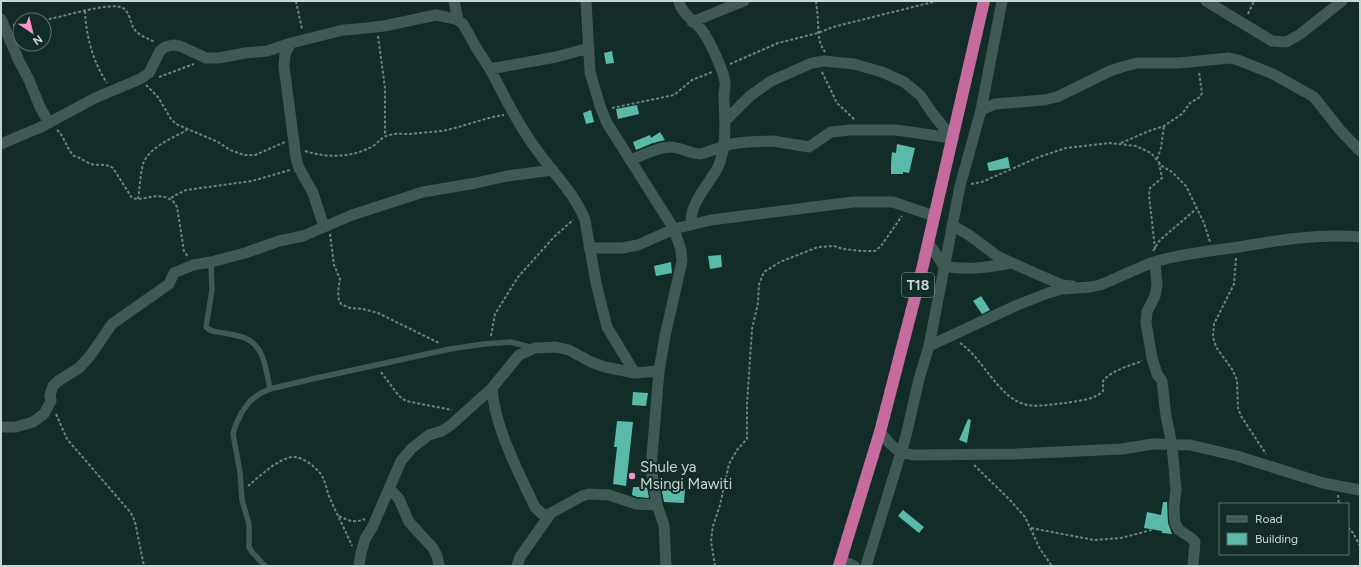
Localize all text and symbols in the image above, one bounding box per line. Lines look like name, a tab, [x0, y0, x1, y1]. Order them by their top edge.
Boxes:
north arrow	[12, 12, 52, 52]
text: N	[30, 32, 45, 48]
road number: T18	[902, 273, 934, 297]
place label: Shule ya Msingi Mawiti	[640, 458, 732, 493]
marker: Shule ya Msingi Mawiti	[627, 471, 637, 481]
legend	[1219, 503, 1349, 555]
text: Road	[1255, 512, 1283, 526]
text: Building	[1255, 532, 1298, 546]

